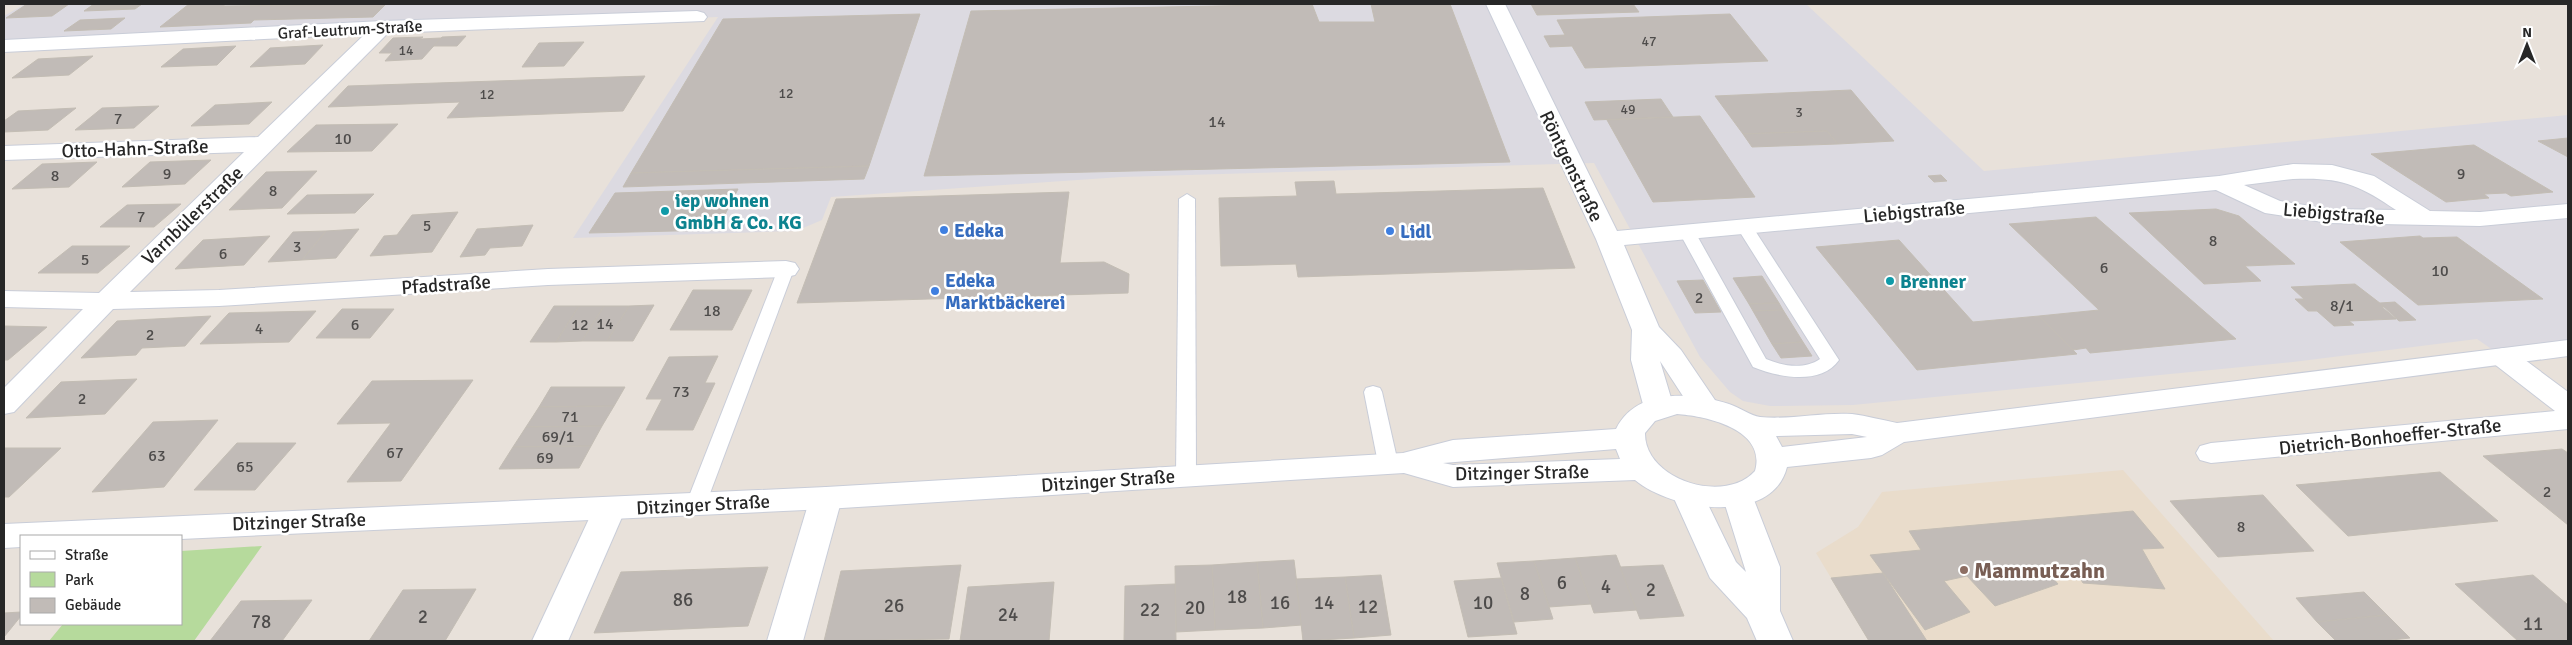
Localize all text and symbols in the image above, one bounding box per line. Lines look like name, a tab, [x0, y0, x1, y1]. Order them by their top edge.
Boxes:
street label: Graf-Leutrum-Straße	[277, 16, 423, 44]
north arrow	[2502, 20, 2552, 70]
text: N	[2522, 24, 2532, 41]
house number: 47	[1641, 33, 1657, 50]
house number: 14	[398, 42, 414, 59]
house number: 12	[778, 85, 794, 102]
house number: 12	[479, 86, 495, 103]
house number: 49	[1620, 101, 1636, 118]
house number: 3	[1795, 104, 1803, 121]
street label: Röntgenstraße	[1534, 107, 1608, 226]
house number: 7	[114, 109, 122, 129]
house number: 14	[1208, 112, 1226, 132]
house number: 10	[334, 129, 352, 149]
street label: Otto-Hahn-Straße	[61, 134, 209, 164]
street label: Varnbülerstraße	[137, 161, 249, 270]
house number: 9	[163, 164, 171, 184]
house number: 9	[2457, 164, 2465, 184]
house number: 8	[51, 166, 59, 186]
house number: 8	[269, 181, 277, 201]
place label: iep wohnen GmbH & Co. KG	[675, 189, 802, 235]
street label: Liebigstraße	[1862, 196, 1966, 228]
street label: Liebigstraße	[2282, 198, 2386, 230]
marker: iep wohnen GmbH & Co. KG	[659, 205, 671, 217]
house number: 7	[137, 207, 145, 227]
house number: 5	[423, 216, 431, 236]
place label: Edeka	[954, 219, 1004, 243]
place label: Lidl	[1400, 220, 1432, 244]
marker: Edeka	[938, 224, 950, 236]
marker: Lidl	[1384, 225, 1396, 237]
house number: 8	[2209, 231, 2217, 251]
house number: 3	[293, 237, 301, 257]
house number: 6	[219, 244, 227, 264]
house number: 5	[81, 250, 89, 270]
house number: 6	[2100, 258, 2108, 278]
house number: 10	[2431, 261, 2449, 281]
place label: Edeka Marktbäckerei	[945, 269, 1065, 315]
street label: Pfadstraße	[400, 270, 492, 300]
place label: Brenner	[1900, 270, 1966, 294]
marker: Brenner	[1884, 275, 1896, 287]
marker: Edeka Marktbäckerei	[929, 285, 941, 297]
house number: 2	[1695, 288, 1703, 308]
house number: 8/1	[2330, 296, 2354, 316]
house number: 18	[703, 301, 721, 321]
house number: 14	[596, 314, 614, 334]
house number: 6	[351, 315, 359, 335]
house number: 12	[571, 315, 589, 335]
house number: 4	[255, 319, 264, 339]
house number: 2	[146, 325, 154, 345]
house number: 73	[672, 382, 690, 402]
house number: 2	[78, 389, 86, 409]
house number: 71	[561, 407, 579, 427]
street label: Dietrich-Bonhoeffer-Straße	[2278, 413, 2503, 461]
house number: 69/1	[542, 427, 574, 447]
house number: 67	[386, 443, 404, 463]
house number: 63	[148, 446, 166, 466]
house number: 69	[536, 448, 554, 468]
house number: 65	[236, 457, 254, 477]
street label: Ditzinger Straße	[1455, 460, 1589, 486]
street label: Ditzinger Straße	[1040, 464, 1176, 498]
house number: 2	[2543, 482, 2551, 502]
street label: Ditzinger Straße	[635, 490, 771, 520]
street label: Ditzinger Straße	[232, 508, 366, 536]
house number: 8	[2237, 517, 2245, 537]
legend	[20, 535, 182, 625]
text: Straße	[65, 546, 109, 564]
place label: Mammutzahn	[1974, 557, 2105, 584]
marker: Mammutzahn	[1958, 564, 1970, 576]
text: Park	[65, 571, 94, 589]
house number: 6	[1557, 571, 1567, 595]
house number: 4	[1601, 575, 1611, 599]
house number: 2	[1646, 578, 1656, 602]
house number: 8	[1520, 582, 1530, 606]
house number: 18	[1227, 585, 1247, 609]
house number: 86	[673, 588, 693, 612]
house number: 16	[1270, 591, 1290, 615]
house number: 14	[1314, 591, 1334, 615]
house number: 10	[1473, 591, 1493, 615]
house number: 26	[884, 594, 904, 618]
house number: 12	[1358, 595, 1378, 619]
text: Gebäude	[65, 596, 121, 614]
house number: 20	[1185, 596, 1205, 620]
house number: 22	[1140, 598, 1160, 622]
house number: 24	[998, 603, 1018, 627]
house number: 2	[418, 605, 428, 629]
house number: 78	[251, 610, 271, 634]
house number: 11	[2523, 612, 2543, 636]

